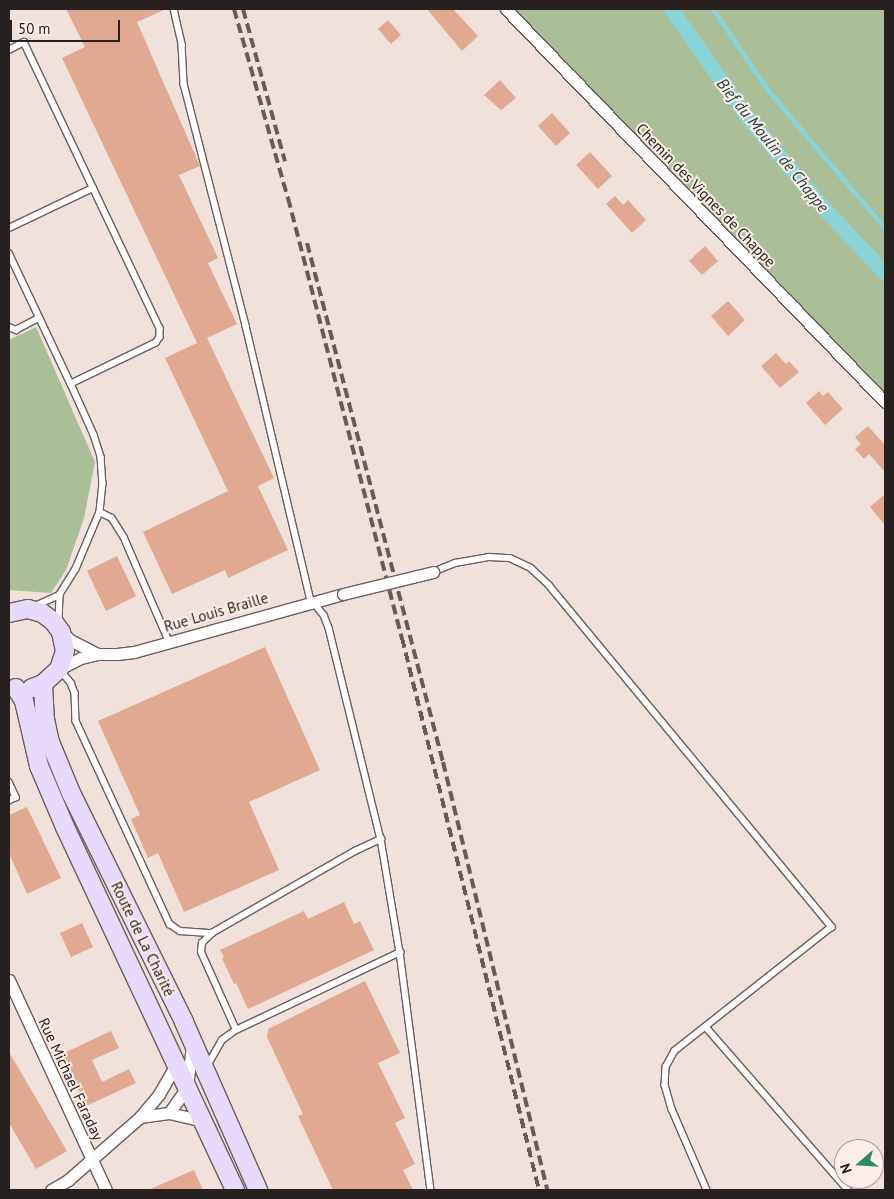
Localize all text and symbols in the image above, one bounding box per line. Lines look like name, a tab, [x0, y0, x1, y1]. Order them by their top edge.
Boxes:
scale bar	[12, 10, 122, 42]
text: 50 m	[18, 19, 51, 38]
water label: Bief du Moulin de Chappe	[713, 74, 833, 216]
street label: Chemin des Vignes de Chappe	[632, 119, 780, 271]
street label: Rue Louis Braille	[162, 589, 270, 635]
street label: Route de La Charité	[107, 879, 179, 999]
street label: Rue Michael Faraday	[35, 1015, 107, 1143]
north arrow	[834, 1139, 884, 1189]
text: N	[836, 1161, 856, 1176]

